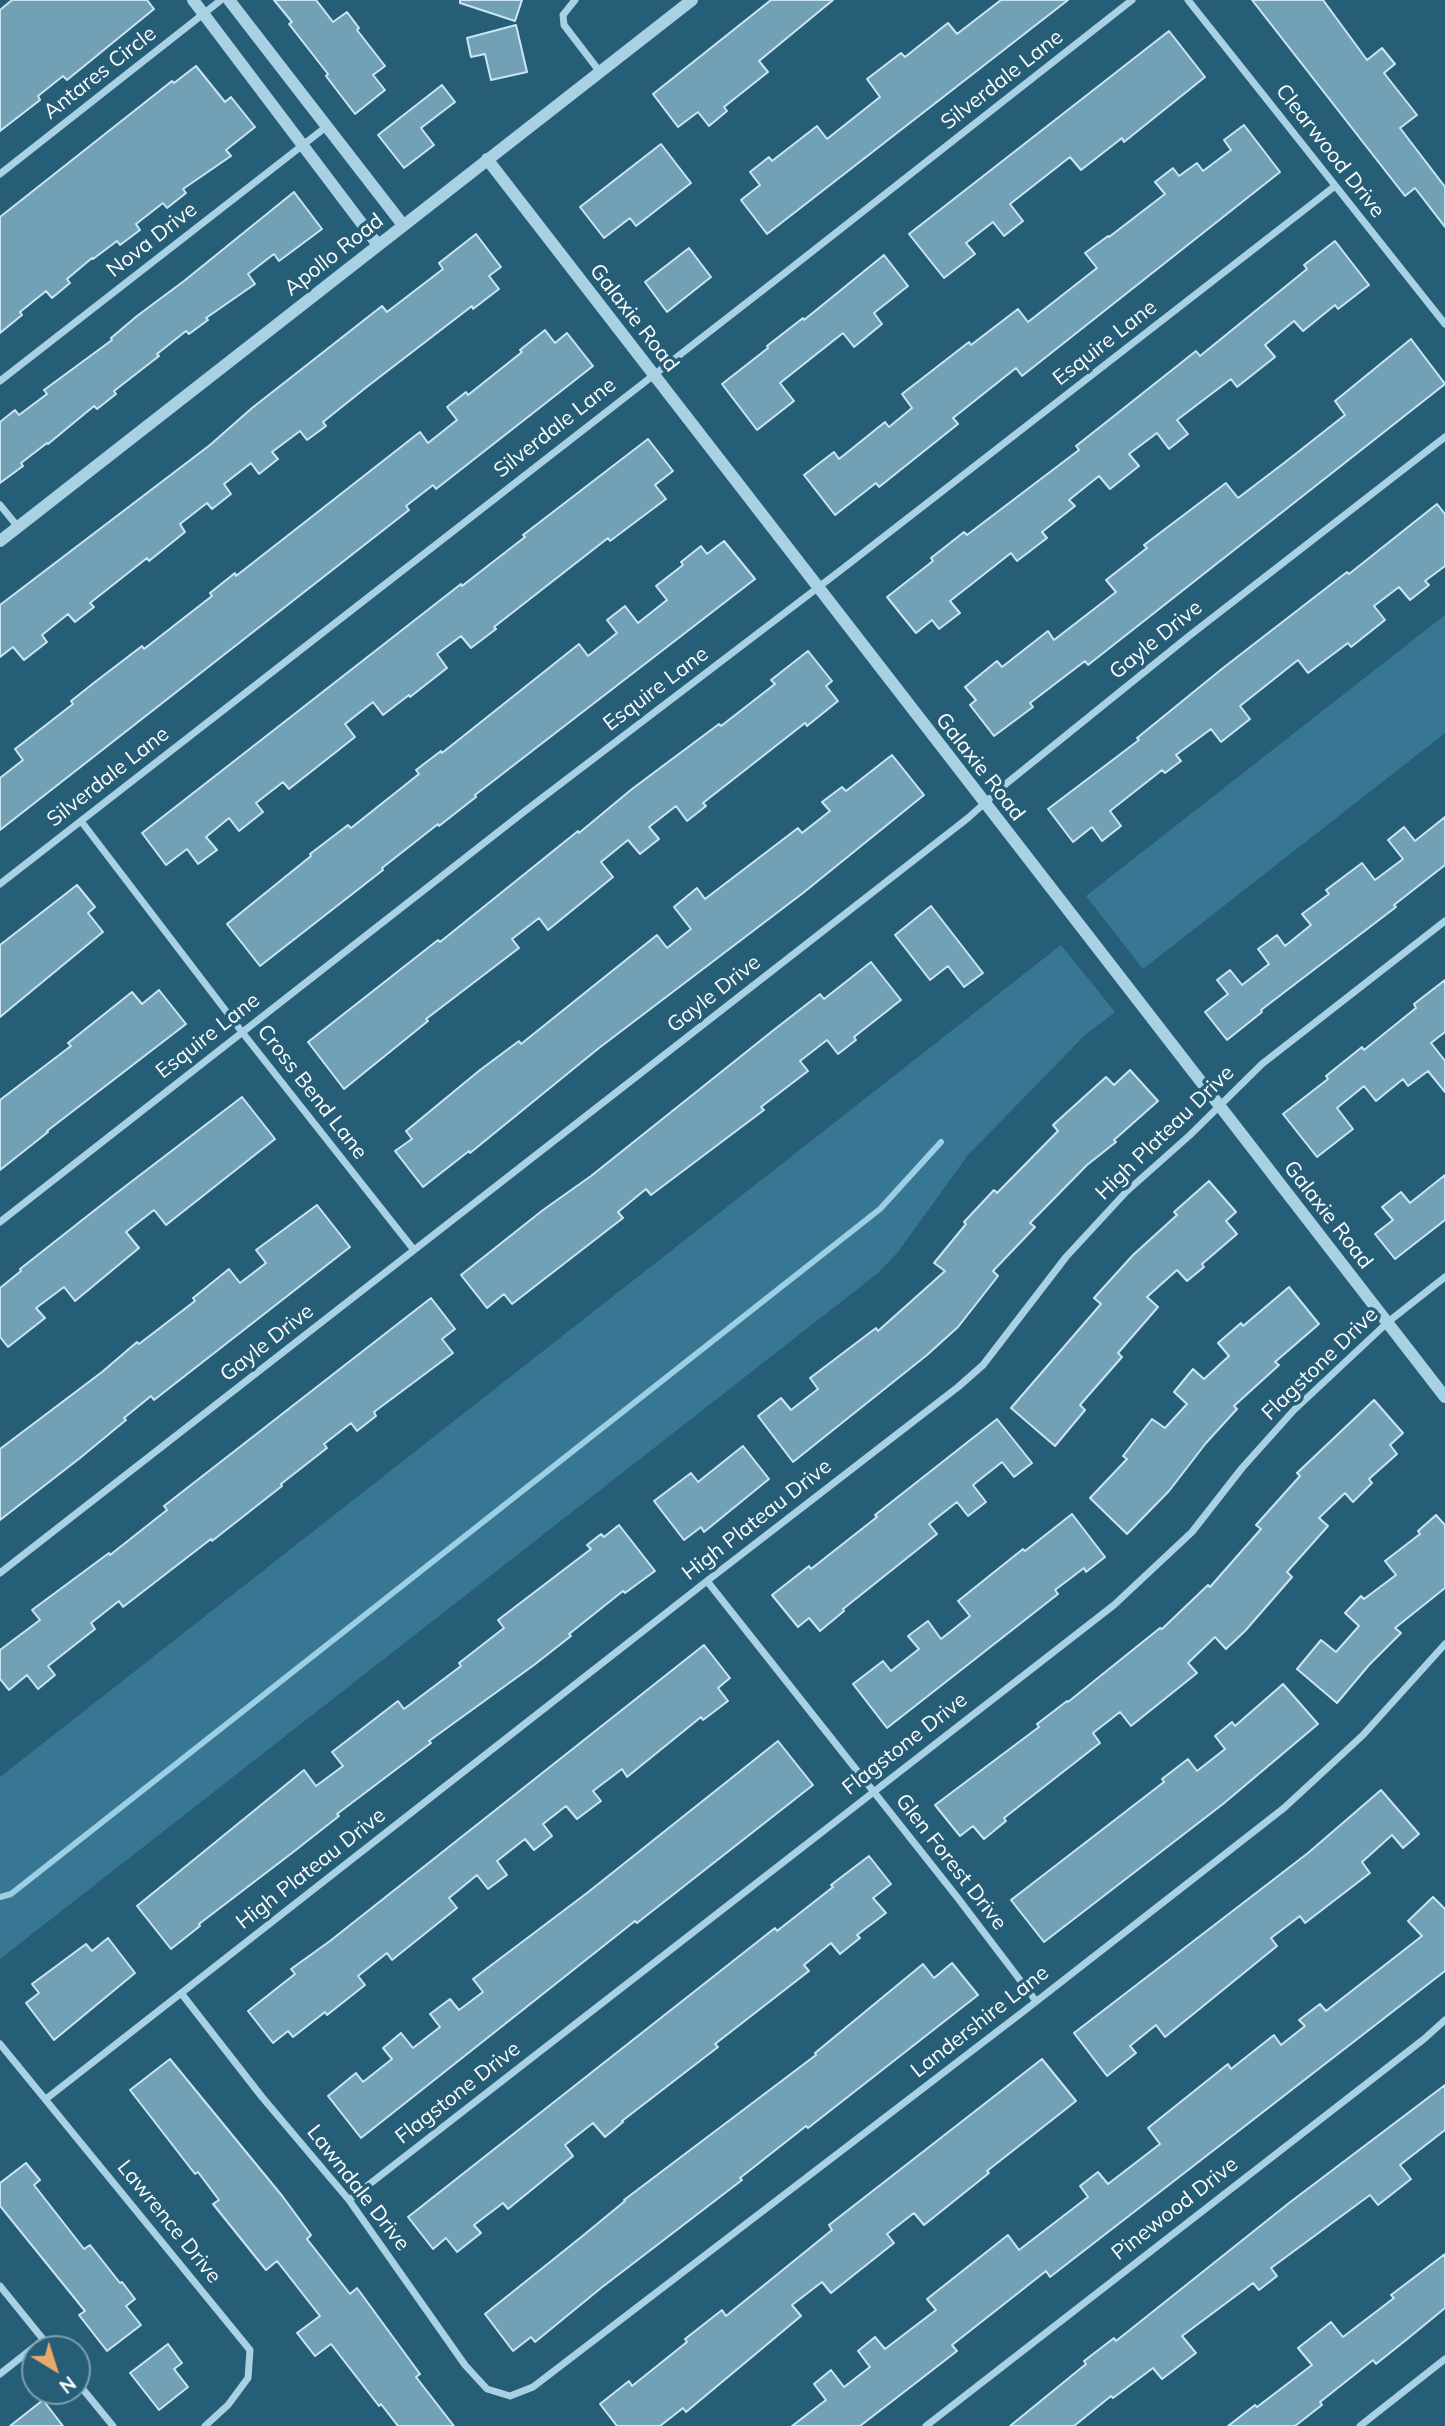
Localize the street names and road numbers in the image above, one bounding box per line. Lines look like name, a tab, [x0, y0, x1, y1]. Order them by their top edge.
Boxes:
street label: Antares Circle	[39, 21, 161, 125]
street label: Silverdale Lane	[936, 25, 1068, 135]
street label: Clearwood Drive	[1270, 79, 1390, 223]
street label: Nova Drive	[102, 197, 202, 283]
street label: Apollo Road	[279, 208, 389, 302]
street label: Galaxie Road	[584, 259, 684, 377]
street label: Esquire Lane	[1048, 295, 1162, 391]
street label: Silverdale Lane	[489, 373, 621, 483]
street label: Gayle Drive	[1105, 595, 1207, 685]
street label: Esquire Lane	[599, 641, 713, 737]
street label: Galaxie Road	[930, 708, 1030, 826]
street label: Silverdale Lane	[42, 722, 174, 832]
street label: Gayle Drive	[662, 950, 766, 1038]
street label: Esquire Lane	[151, 988, 265, 1084]
street label: Cross Bend Lane	[252, 1020, 372, 1164]
street label: High Plateau Drive	[1091, 1061, 1239, 1205]
street label: Galaxie Road	[1278, 1156, 1378, 1274]
street label: Gayle Drive	[215, 1299, 319, 1387]
street label: Flagstone Drive	[1257, 1302, 1383, 1426]
street label: High Plateau Drive	[677, 1454, 837, 1586]
street label: Flagstone Drive	[838, 1687, 972, 1801]
street label: Glen Forest Drive	[890, 1789, 1012, 1935]
street label: High Plateau Drive	[231, 1803, 391, 1935]
street label: Landershire Lane	[906, 1960, 1054, 2084]
street label: Flagstone Drive	[391, 2036, 525, 2150]
street label: Lawndale Drive	[301, 2120, 415, 2256]
street label: Pinewood Drive	[1107, 2152, 1243, 2266]
street label: Lawrence Drive	[112, 2155, 226, 2289]

